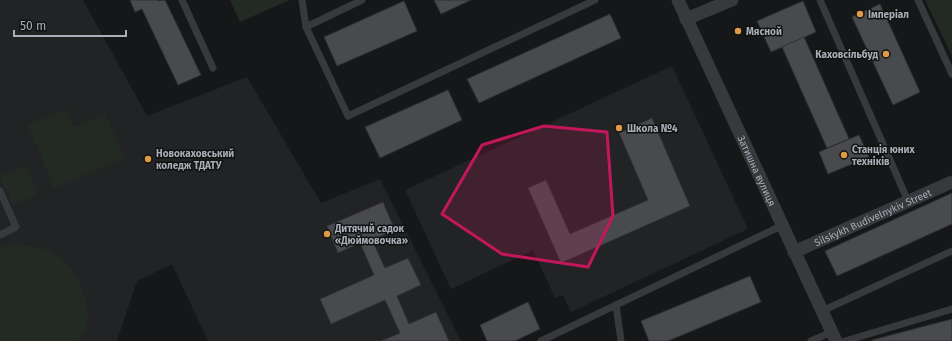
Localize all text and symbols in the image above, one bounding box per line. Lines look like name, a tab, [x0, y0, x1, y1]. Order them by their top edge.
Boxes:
marker: Імперіал	[855, 9, 865, 19]
place label: Імперіал	[868, 9, 909, 21]
scale bar	[14, 12, 126, 38]
text: 50 m	[20, 19, 46, 33]
marker: Мясной	[733, 26, 743, 36]
place label: Мясной	[746, 26, 782, 38]
place label: Каховсільбуд	[815, 49, 878, 61]
marker: Каховсільбуд	[881, 49, 891, 59]
marker: Школа №4	[614, 123, 624, 133]
place label: Школа №4	[627, 123, 678, 135]
street label: Затишна вулиця	[735, 134, 778, 208]
place label: Станція юних техніків	[852, 144, 916, 168]
place label: Новокаховський коледж ТДАТУ	[156, 148, 234, 172]
marker: Станція юних техніків	[839, 150, 849, 160]
marker: Новокаховський коледж ТДАТУ	[143, 154, 153, 164]
street label: Silskykh Budivelnykiv Street	[813, 187, 934, 249]
place label: Дитячий садок «Дюймовочка»	[334, 223, 408, 247]
marker: Дитячий садок «Дюймовочка»	[322, 229, 332, 239]

